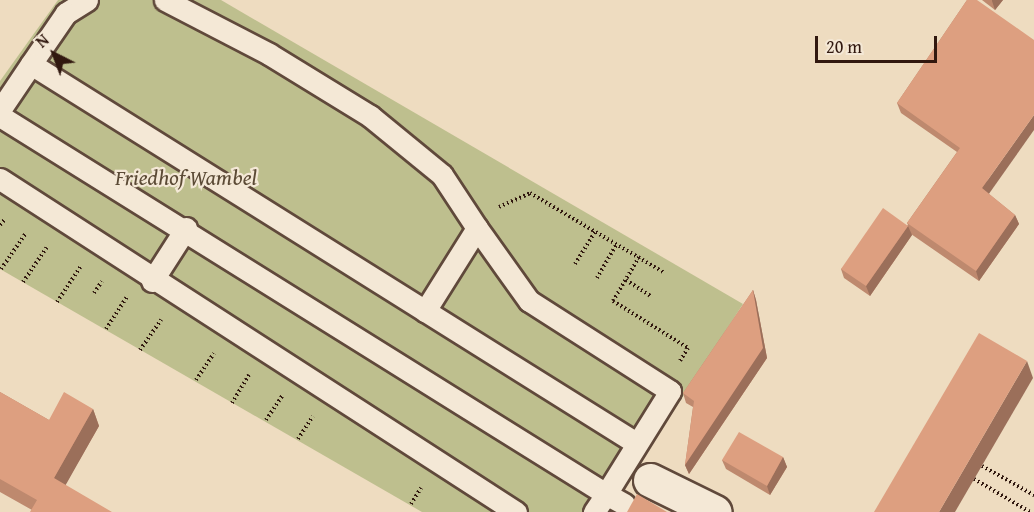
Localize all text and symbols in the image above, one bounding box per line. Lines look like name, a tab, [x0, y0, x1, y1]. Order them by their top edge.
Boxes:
north arrow	[24, 24, 84, 84]
scale bar	[818, 24, 940, 62]
text: N	[30, 28, 54, 53]
text: 20 m	[826, 33, 862, 60]
park label: Friedhof Wambel	[115, 165, 257, 191]

